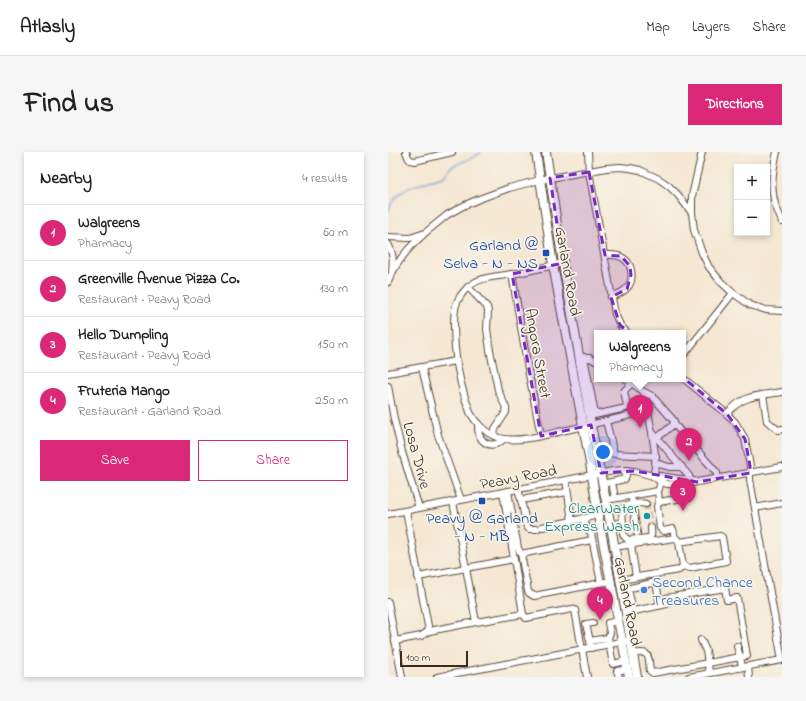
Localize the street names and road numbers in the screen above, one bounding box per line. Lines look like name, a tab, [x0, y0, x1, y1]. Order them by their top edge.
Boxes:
street label: Garland Road	[547, 225, 587, 318]
street label: Angora Street	[517, 306, 557, 401]
street label: Losa Drive	[396, 419, 437, 492]
street label: Peavy Road	[478, 459, 559, 497]
street label: Garland Road	[607, 555, 647, 648]

